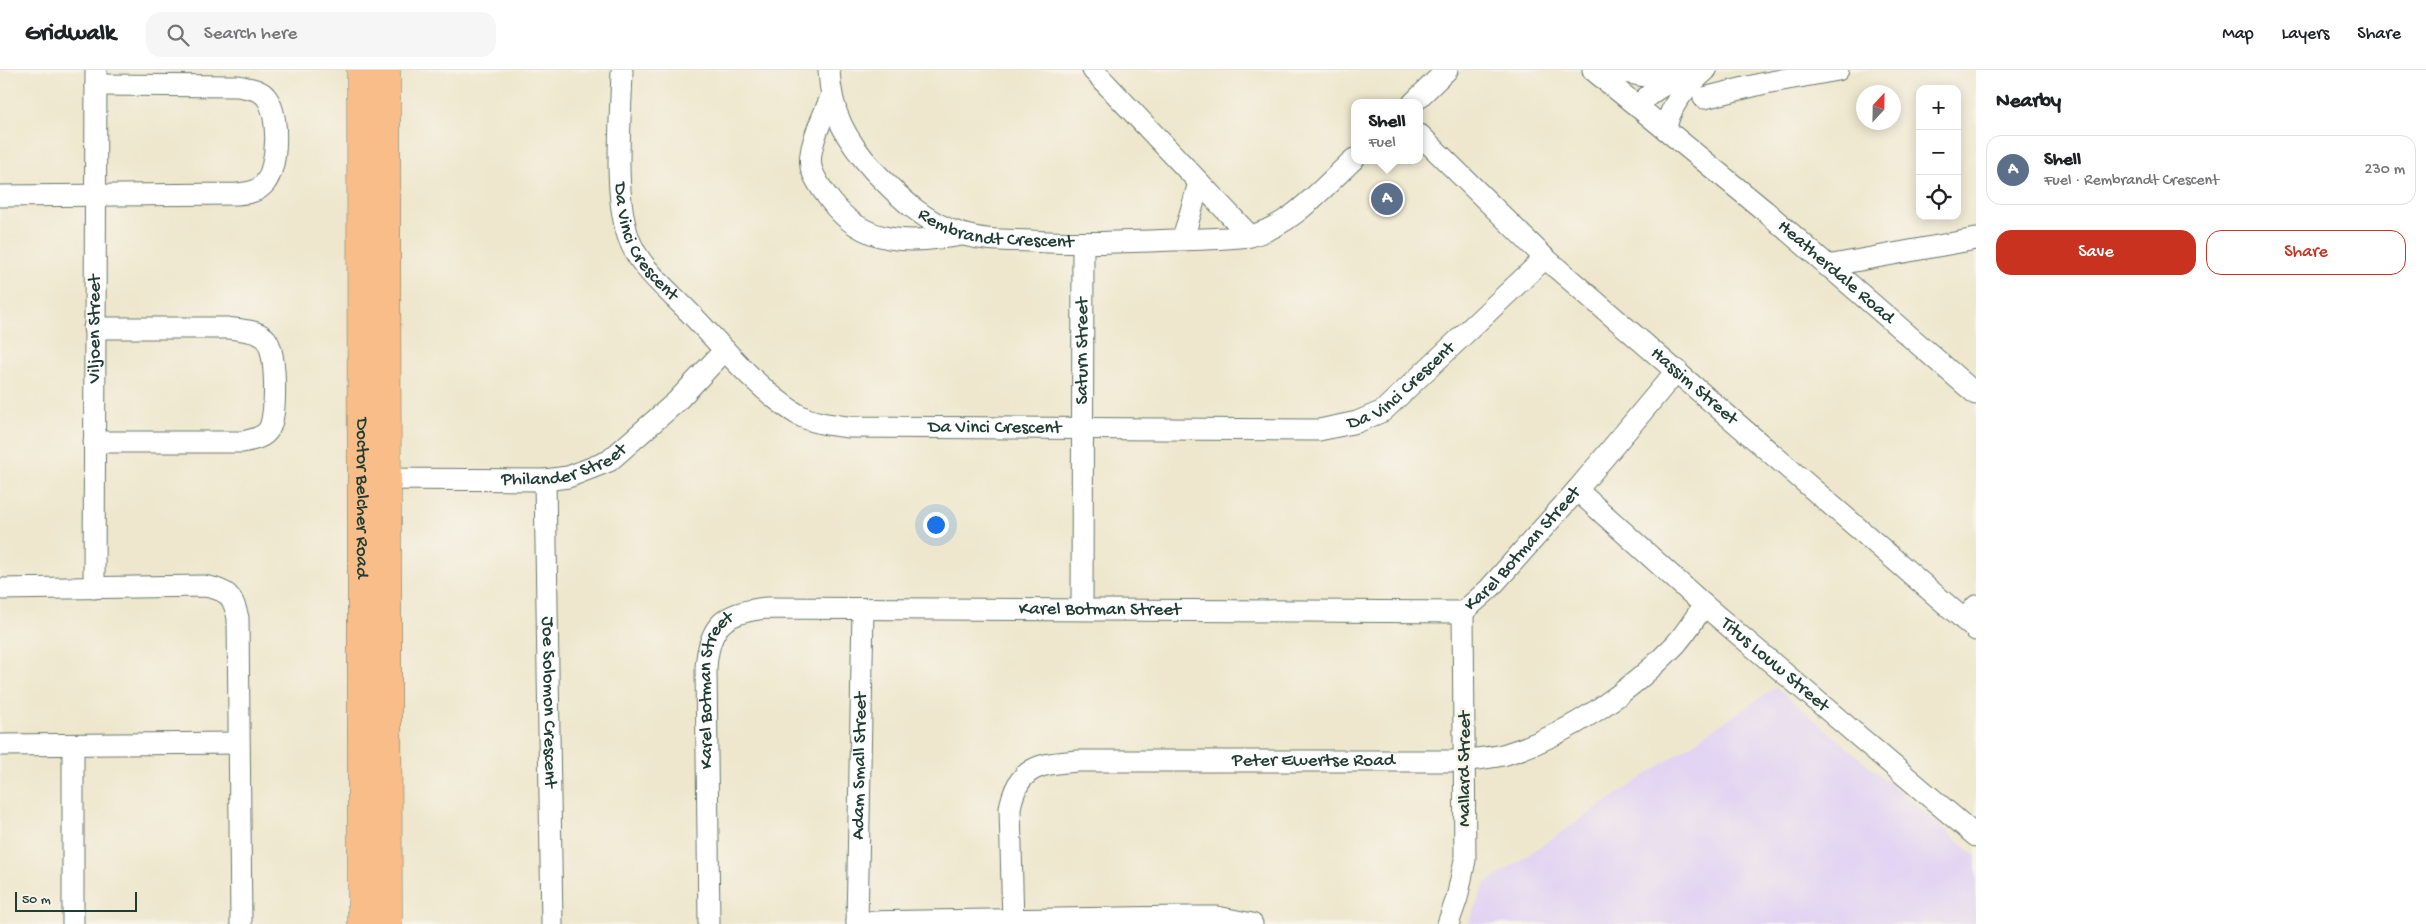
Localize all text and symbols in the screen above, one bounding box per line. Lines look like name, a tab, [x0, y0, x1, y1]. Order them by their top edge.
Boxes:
search box	[146, 12, 496, 57]
text: Gridwalk	[25, 20, 116, 49]
icon: search	[164, 21, 192, 49]
text: Search here	[204, 23, 297, 46]
text: Map	[2222, 24, 2254, 45]
text: Layers	[2282, 24, 2329, 45]
text: Share	[2357, 24, 2401, 45]
north arrow	[1856, 85, 1901, 130]
map controls	[1916, 85, 1961, 220]
button: +	[1916, 85, 1961, 130]
text: Nearby	[1996, 90, 2061, 115]
popup	[1351, 99, 1423, 164]
text: Shell	[1368, 111, 1406, 134]
button: −	[1916, 130, 1961, 175]
text: Fuel	[1368, 134, 1396, 153]
text: Shell	[2044, 149, 2081, 172]
text: A	[2008, 161, 2018, 180]
text: 230 m	[2365, 161, 2405, 180]
text: Fuel · Rembrandt Crescent	[2044, 172, 2219, 191]
button: locate	[1916, 175, 1961, 220]
street label: Da Vinci Crescent	[608, 180, 685, 308]
pin: A	[1371, 180, 1403, 218]
street label: Rembrandt Crescent	[913, 203, 1076, 254]
street label: Heatherdale Road	[1772, 215, 1900, 331]
button: Save	[1996, 230, 2196, 275]
button: Share	[2206, 230, 2406, 275]
street label: Viljoen Street	[83, 273, 107, 384]
street label: Saturn Street	[1071, 295, 1094, 405]
street label: Da Vinci Crescent	[1343, 336, 1462, 436]
street label: Hassim Street	[1645, 342, 1744, 432]
street label: Doctor Belcher Road	[350, 416, 373, 580]
street label: Da Vinci Crescent	[926, 416, 1064, 440]
street label: Philander Street	[500, 437, 634, 492]
street label: Karel Botman Street	[1460, 480, 1587, 617]
your location	[923, 512, 949, 538]
street label: Karel Botman Street	[1019, 598, 1183, 622]
street label: Karel Botman Street	[694, 605, 740, 769]
street label: Titus Louw Street	[1715, 612, 1835, 719]
street label: Joe Solomon Crescent	[536, 616, 561, 790]
street label: Adam Small Street	[847, 690, 873, 840]
street label: Mallard Street	[1454, 709, 1477, 827]
street label: Peter Ewertse Road	[1231, 750, 1397, 773]
scale bar	[15, 889, 138, 912]
text: 50 m	[22, 892, 51, 909]

